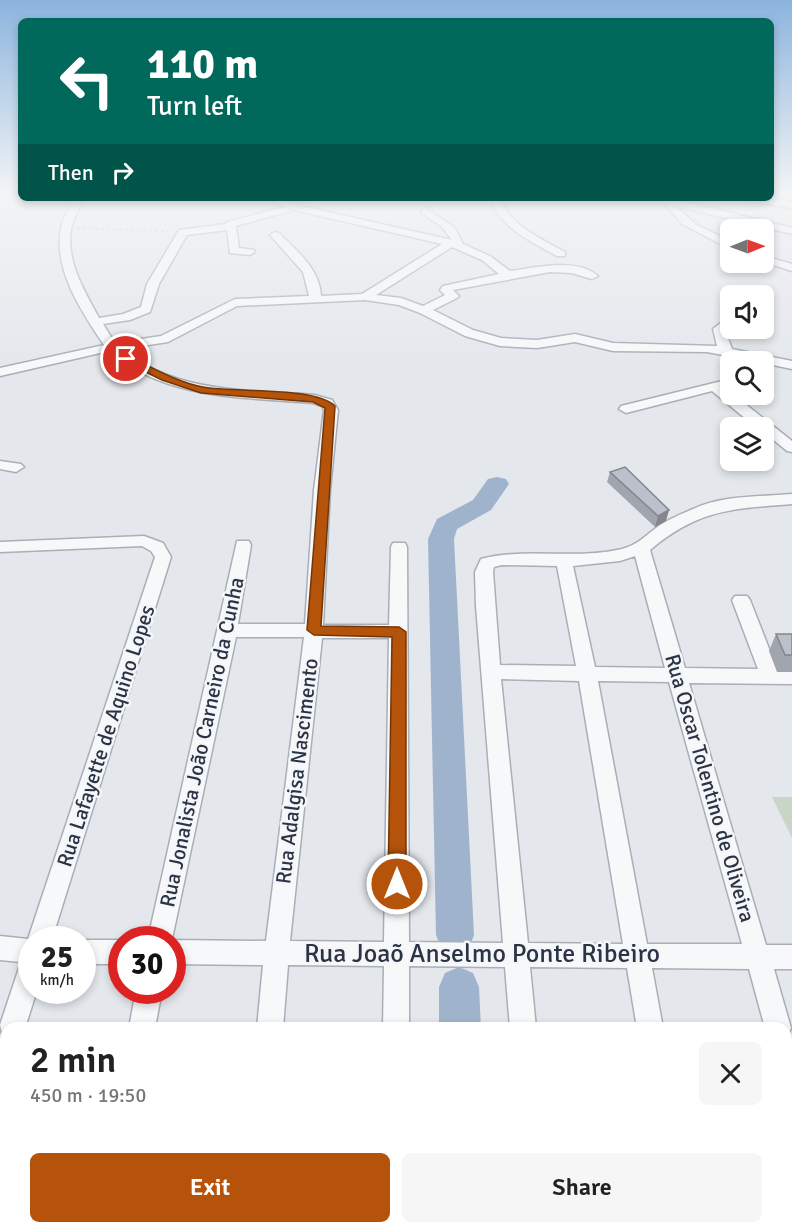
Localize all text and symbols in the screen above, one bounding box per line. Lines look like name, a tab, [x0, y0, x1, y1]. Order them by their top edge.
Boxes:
text: 110 m	[147, 39, 258, 90]
icon: left	[48, 42, 126, 120]
text: Turn left	[147, 90, 242, 123]
icon: right	[106, 156, 139, 189]
text: Then	[48, 159, 94, 186]
north arrow	[720, 219, 774, 273]
map controls	[720, 219, 774, 471]
button: sound	[720, 285, 774, 339]
pin	[100, 333, 151, 384]
icon: arrive	[109, 342, 142, 375]
button: search	[720, 351, 774, 405]
button: layers	[720, 417, 774, 471]
street label: Rua Jonalista João Carneiro da Cunha	[154, 575, 250, 909]
street label: Rua Lafayette de Aquino Lopes	[51, 602, 161, 870]
street label: Rua Oscar Tolentino de Oliveira	[659, 651, 761, 925]
street label: Rua Adalgisa Nascimento	[270, 657, 324, 885]
position arrow	[365, 852, 429, 916]
speed limit sign: 30	[108, 926, 186, 1004]
street label: Rua Joaõ Anselmo Ponte Ribeiro	[304, 938, 660, 970]
text: 25	[41, 939, 73, 976]
text: km/h	[40, 971, 74, 989]
text: 2 min	[30, 1038, 116, 1083]
button: close	[699, 1042, 762, 1105]
text: 450 m · 19:50	[30, 1083, 146, 1108]
button: Exit	[30, 1153, 390, 1222]
button: Share	[402, 1153, 762, 1222]

